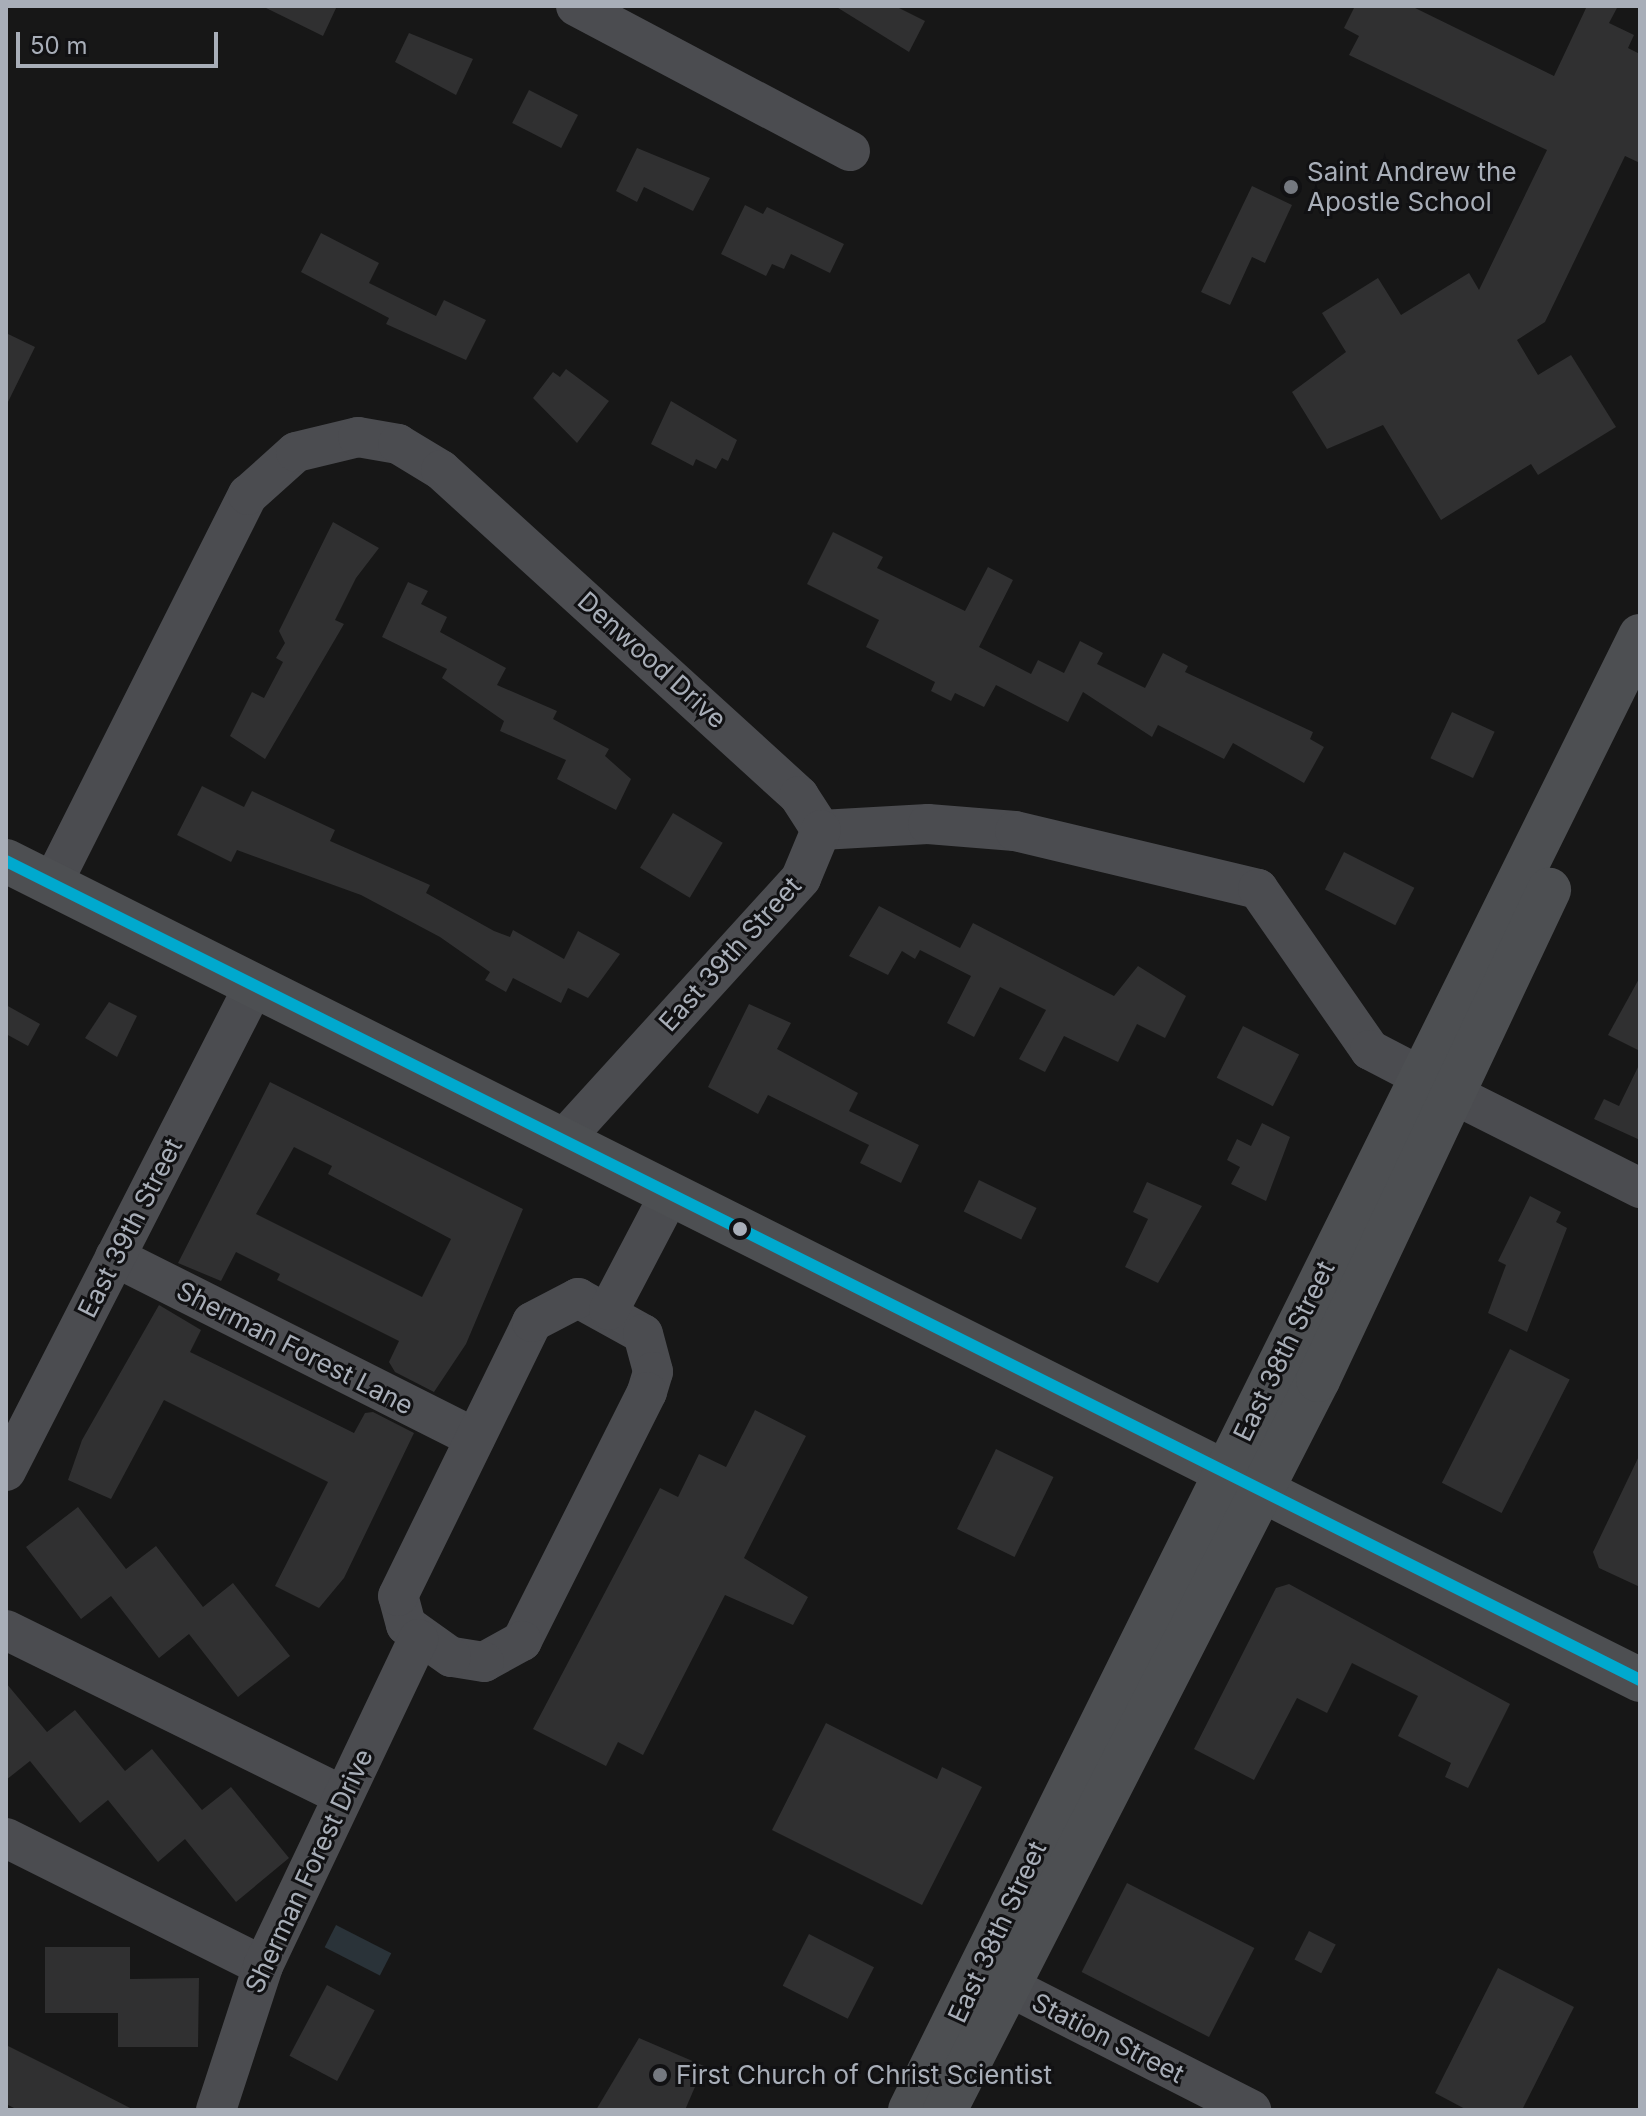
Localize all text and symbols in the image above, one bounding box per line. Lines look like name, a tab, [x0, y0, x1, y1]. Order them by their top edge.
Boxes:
scale bar	[20, 16, 222, 66]
text: 50 m	[30, 31, 88, 60]
place label: Saint Andrew the Apostle School	[1307, 156, 1517, 218]
marker: Saint Andrew the Apostle School	[1282, 178, 1300, 196]
street label: Denwood Drive	[571, 585, 733, 735]
street label: East 39th Street	[653, 870, 807, 1038]
street label: East 39th Street	[71, 1133, 189, 1323]
unlabelled marker	[732, 1221, 748, 1237]
street label: East 38th Street	[1227, 1256, 1341, 1446]
street label: Sherman Forest Lane	[172, 1275, 418, 1421]
street label: Sherman Forest Drive	[239, 1744, 379, 1998]
street label: East 38th Street	[941, 1836, 1053, 2028]
street label: Station Street	[1027, 1986, 1189, 2090]
place label: First Church of Christ Scientist	[676, 2059, 1052, 2091]
marker: First Church of Christ Scientist	[651, 2066, 669, 2084]

